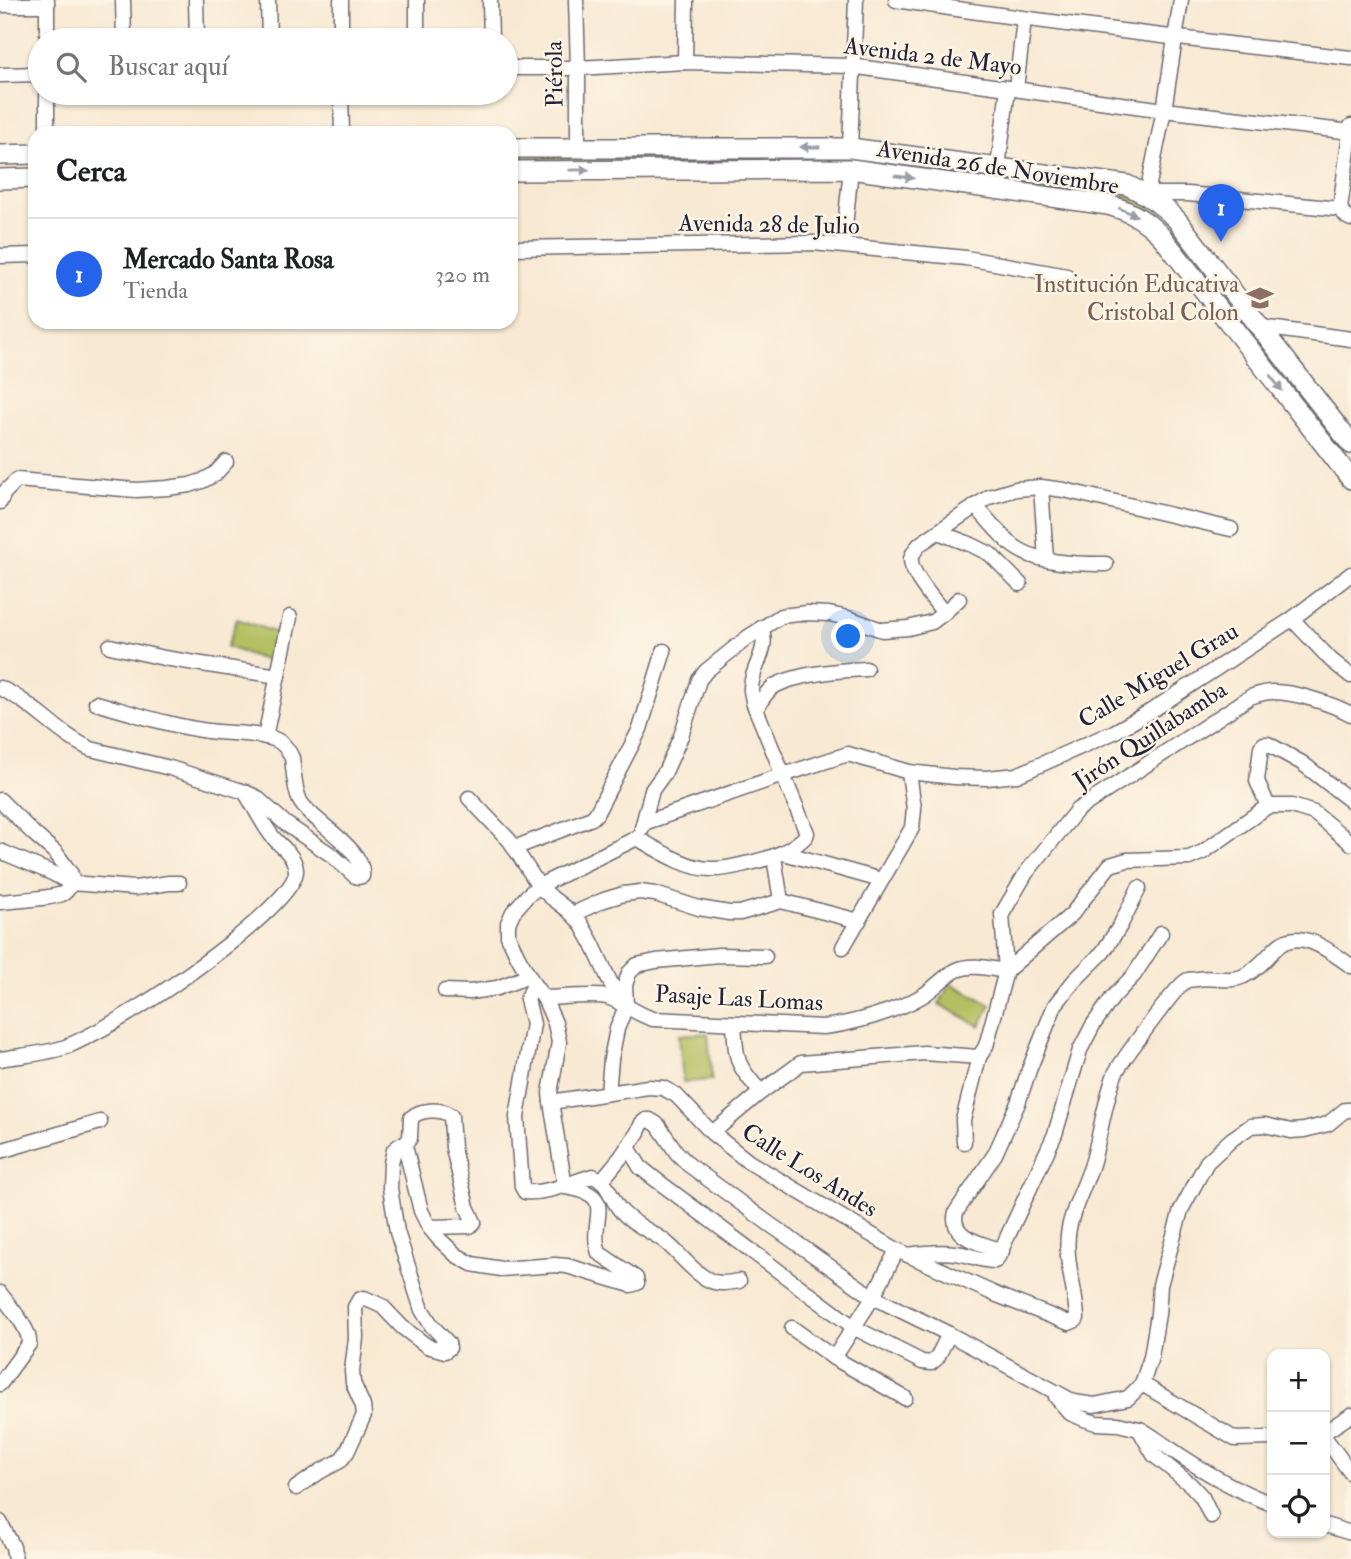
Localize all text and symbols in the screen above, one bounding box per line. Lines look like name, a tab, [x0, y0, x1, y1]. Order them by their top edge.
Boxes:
search box	[28, 28, 518, 105]
street label: Avenida 2 de Mayo	[841, 30, 1024, 83]
street label: Piérola	[538, 39, 571, 108]
icon: search	[52, 48, 90, 86]
text: Buscar aquí	[108, 51, 228, 83]
street label: Avenida 26 de Noviembre	[874, 133, 1121, 202]
one-way arrow	[799, 141, 821, 153]
text: Cerca	[56, 153, 126, 190]
one-way arrow	[568, 164, 590, 176]
one-way arrow	[893, 171, 915, 182]
pin: 1	[1198, 184, 1244, 242]
street label: Avenida 28 de Julio	[677, 207, 860, 242]
one-way arrow	[1118, 207, 1139, 218]
text: Mercado Santa Rosa	[123, 244, 334, 276]
text: 1	[75, 260, 83, 289]
text: 320 m	[435, 260, 490, 289]
place label: Institución Educativa Cristobal Colon	[1034, 269, 1240, 328]
text: Tienda	[123, 276, 188, 305]
school or university icon: Institución Educativa Cristobal Colon	[1245, 283, 1275, 313]
one-way arrow	[1268, 374, 1283, 391]
street label: Calle Miguel Grau	[1073, 615, 1244, 735]
your location	[831, 619, 865, 653]
street label: Jirón Quillabamba	[1067, 674, 1234, 797]
street label: Pasaje Las Lomas	[654, 979, 824, 1018]
street label: Calle Los Andes	[736, 1116, 884, 1225]
map controls	[1267, 1349, 1330, 1538]
button: +	[1267, 1349, 1330, 1412]
button: −	[1267, 1412, 1330, 1475]
button: locate	[1267, 1475, 1330, 1538]

